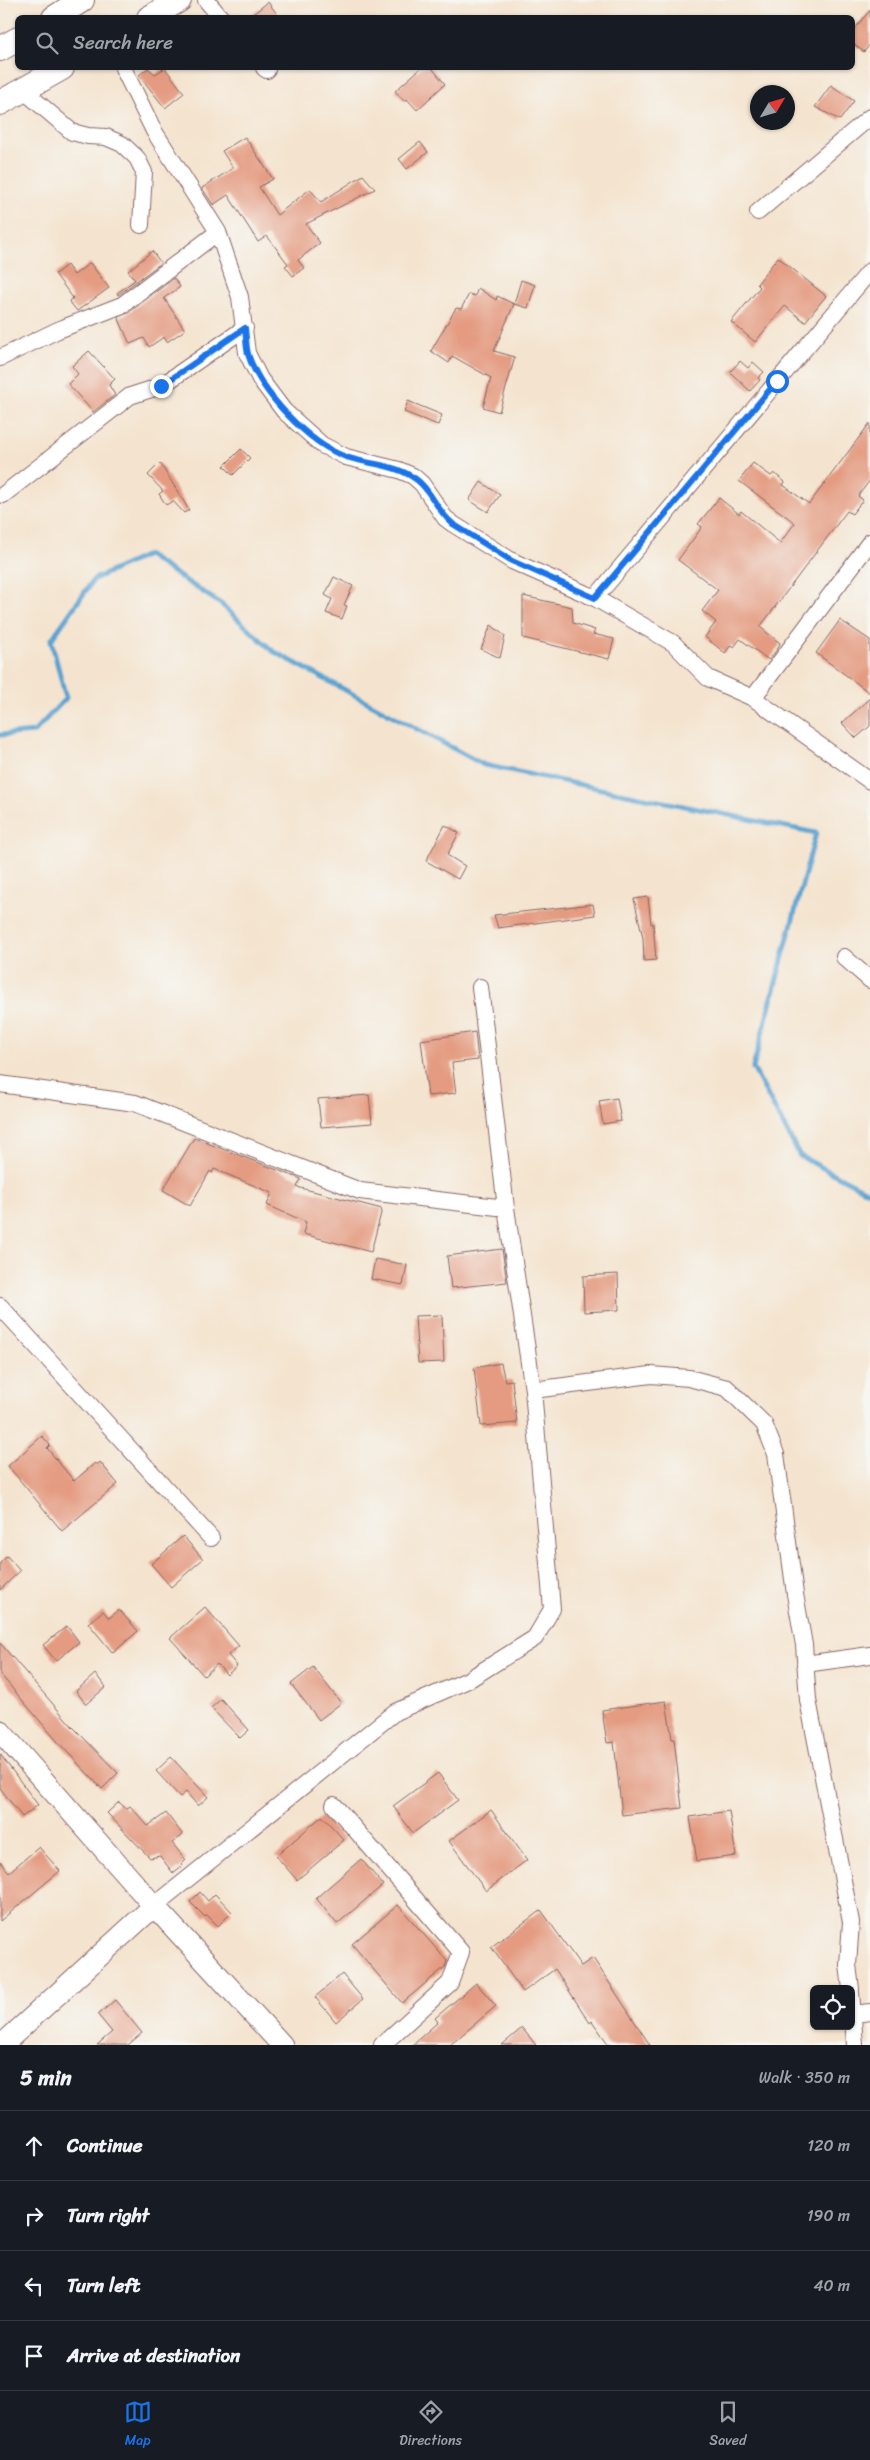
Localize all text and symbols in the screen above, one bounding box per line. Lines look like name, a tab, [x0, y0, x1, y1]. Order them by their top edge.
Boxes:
search box	[15, 15, 855, 70]
text: Search here	[73, 26, 173, 59]
icon: search	[33, 29, 61, 57]
north arrow	[750, 85, 795, 130]
route start	[766, 370, 789, 393]
route end	[150, 375, 173, 398]
map controls	[810, 1985, 855, 2030]
button: locate	[810, 1985, 855, 2030]
text: 5 min	[20, 2059, 72, 2097]
text: Walk · 350 m	[759, 2063, 850, 2092]
text: Continue	[67, 2129, 143, 2162]
text: 120 m	[807, 2131, 850, 2160]
icon: ahead	[20, 2132, 48, 2160]
text: Turn right	[67, 2199, 149, 2232]
text: 190 m	[807, 2201, 850, 2230]
icon: right	[20, 2202, 48, 2230]
text: Turn left	[67, 2269, 140, 2302]
text: 40 m	[813, 2271, 850, 2300]
icon: left	[20, 2272, 48, 2300]
text: Arrive at destination	[67, 2339, 240, 2372]
icon: arrive	[20, 2342, 48, 2370]
tab: Map	[124, 2398, 152, 2453]
tab: Directions	[399, 2398, 462, 2453]
tab: Saved	[709, 2398, 746, 2453]

